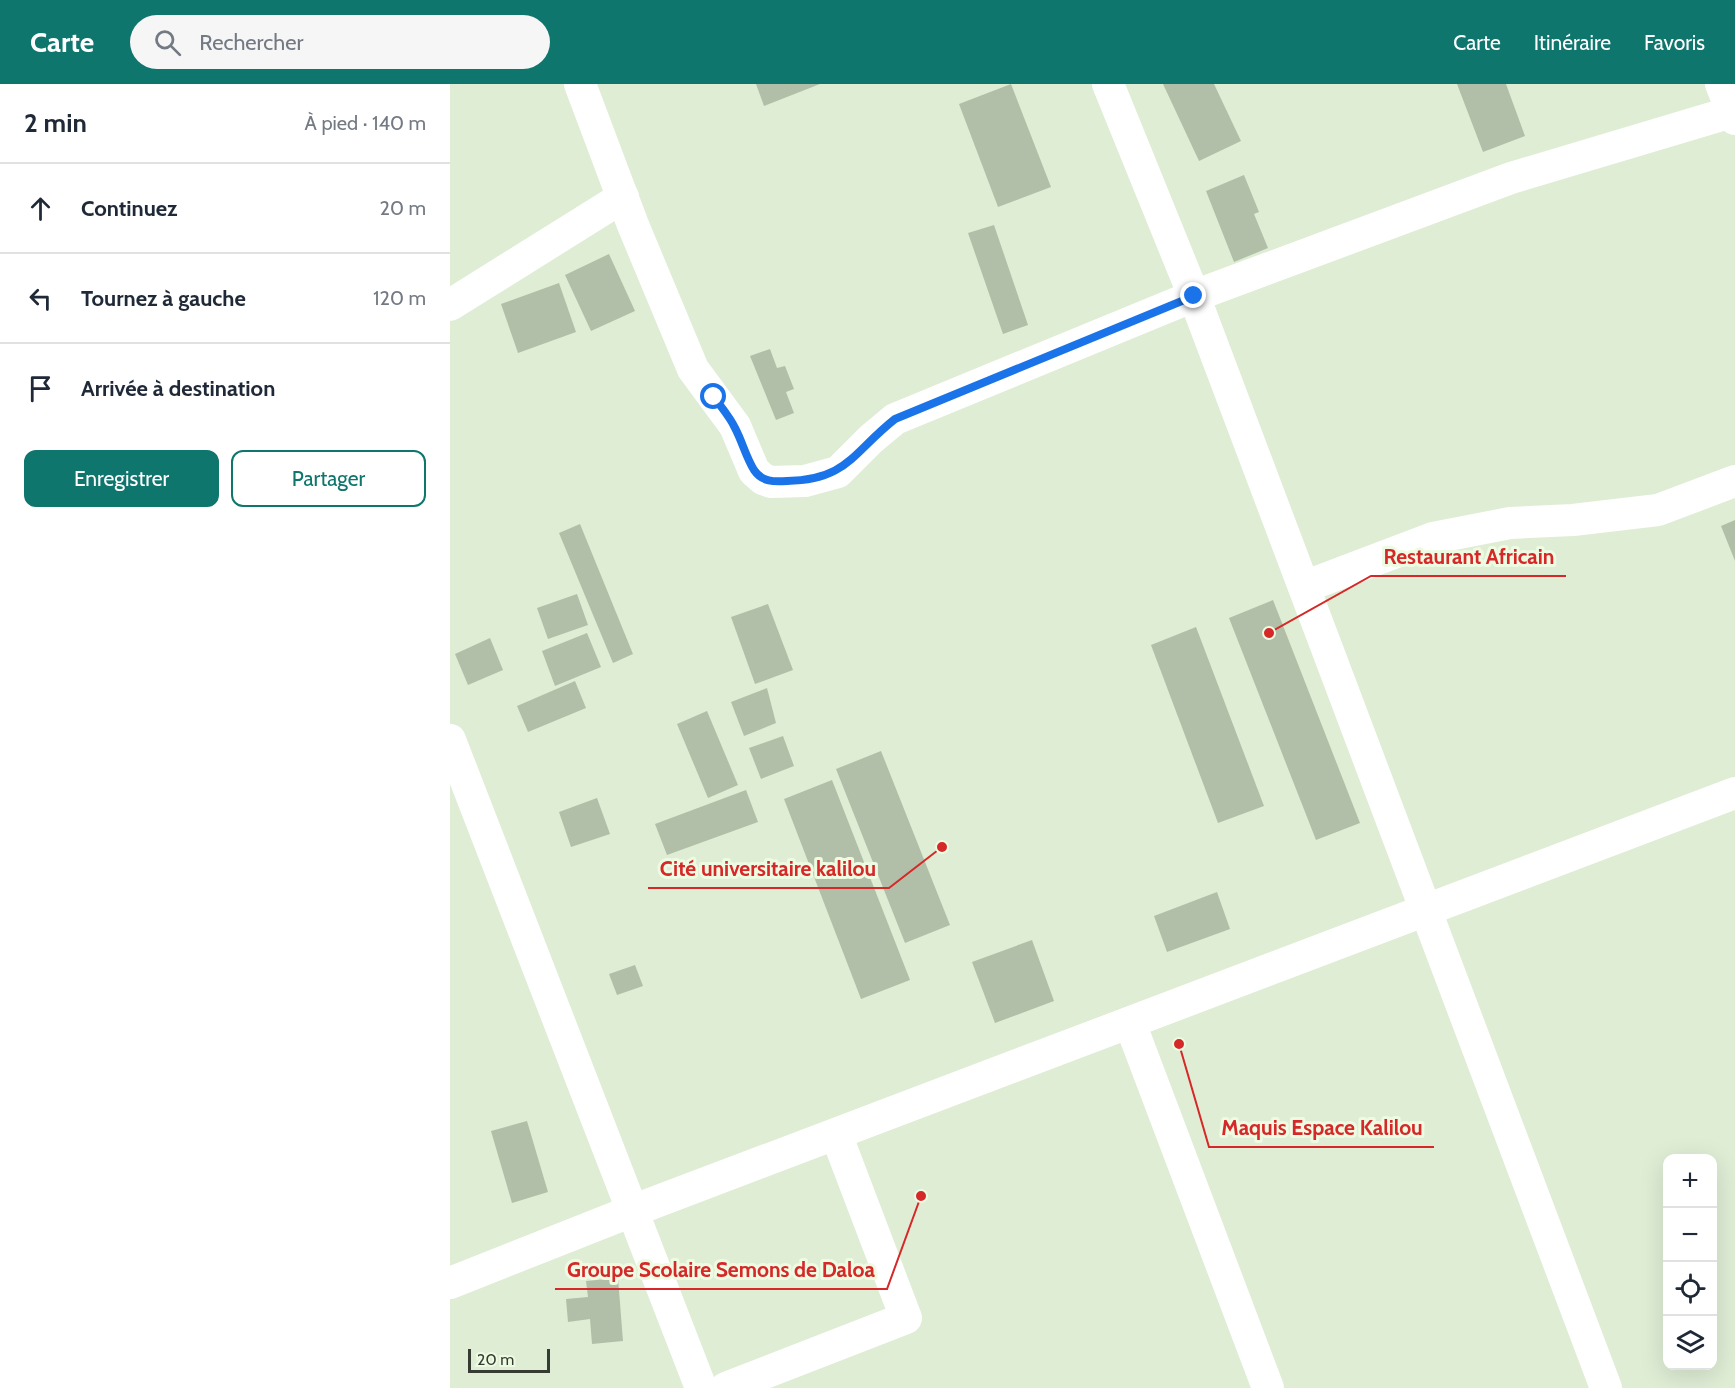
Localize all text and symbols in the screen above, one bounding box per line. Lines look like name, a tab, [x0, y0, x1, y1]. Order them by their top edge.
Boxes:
search box	[130, 15, 550, 69]
text: Carte	[30, 25, 94, 59]
icon: search	[151, 26, 184, 59]
text: Rechercher	[199, 29, 303, 56]
text: Carte	[1453, 30, 1501, 55]
text: Itinéraire	[1534, 30, 1611, 55]
text: Favoris	[1644, 30, 1705, 55]
text: 2 min	[24, 107, 87, 139]
text: À pied · 140 m	[305, 111, 426, 135]
icon: ahead	[24, 192, 57, 225]
text: Continuez	[81, 195, 178, 222]
text: 20 m	[380, 196, 426, 220]
icon: left	[24, 282, 57, 315]
route end	[1180, 282, 1206, 308]
text: Tournez à gauche	[81, 285, 246, 312]
text: 120 m	[373, 286, 426, 310]
icon: arrive	[24, 372, 57, 405]
text: Arrivée à destination	[81, 375, 275, 402]
route start	[700, 383, 726, 409]
button: Enregistrer	[24, 450, 219, 507]
button: Partager	[231, 450, 426, 507]
callout: Restaurant Africain	[1371, 537, 1566, 576]
text: Restaurant Africain	[1384, 544, 1554, 569]
callout: Cité universitaire kalilou	[648, 849, 889, 888]
text: Cité universitaire kalilou	[660, 856, 876, 881]
callout: Maquis Espace Kalilou	[1209, 1108, 1434, 1147]
text: Maquis Espace Kalilou	[1221, 1115, 1423, 1140]
map controls	[1663, 1154, 1717, 1370]
button: +	[1663, 1154, 1717, 1208]
button: −	[1663, 1208, 1717, 1262]
callout: Groupe Scolaire Semons de Daloa	[555, 1250, 887, 1289]
text: Groupe Scolaire Semons de Daloa	[567, 1257, 875, 1282]
button: locate	[1663, 1262, 1717, 1316]
button: layers	[1663, 1316, 1717, 1370]
scale bar	[468, 1346, 550, 1374]
text: 20 m	[477, 1350, 514, 1369]

